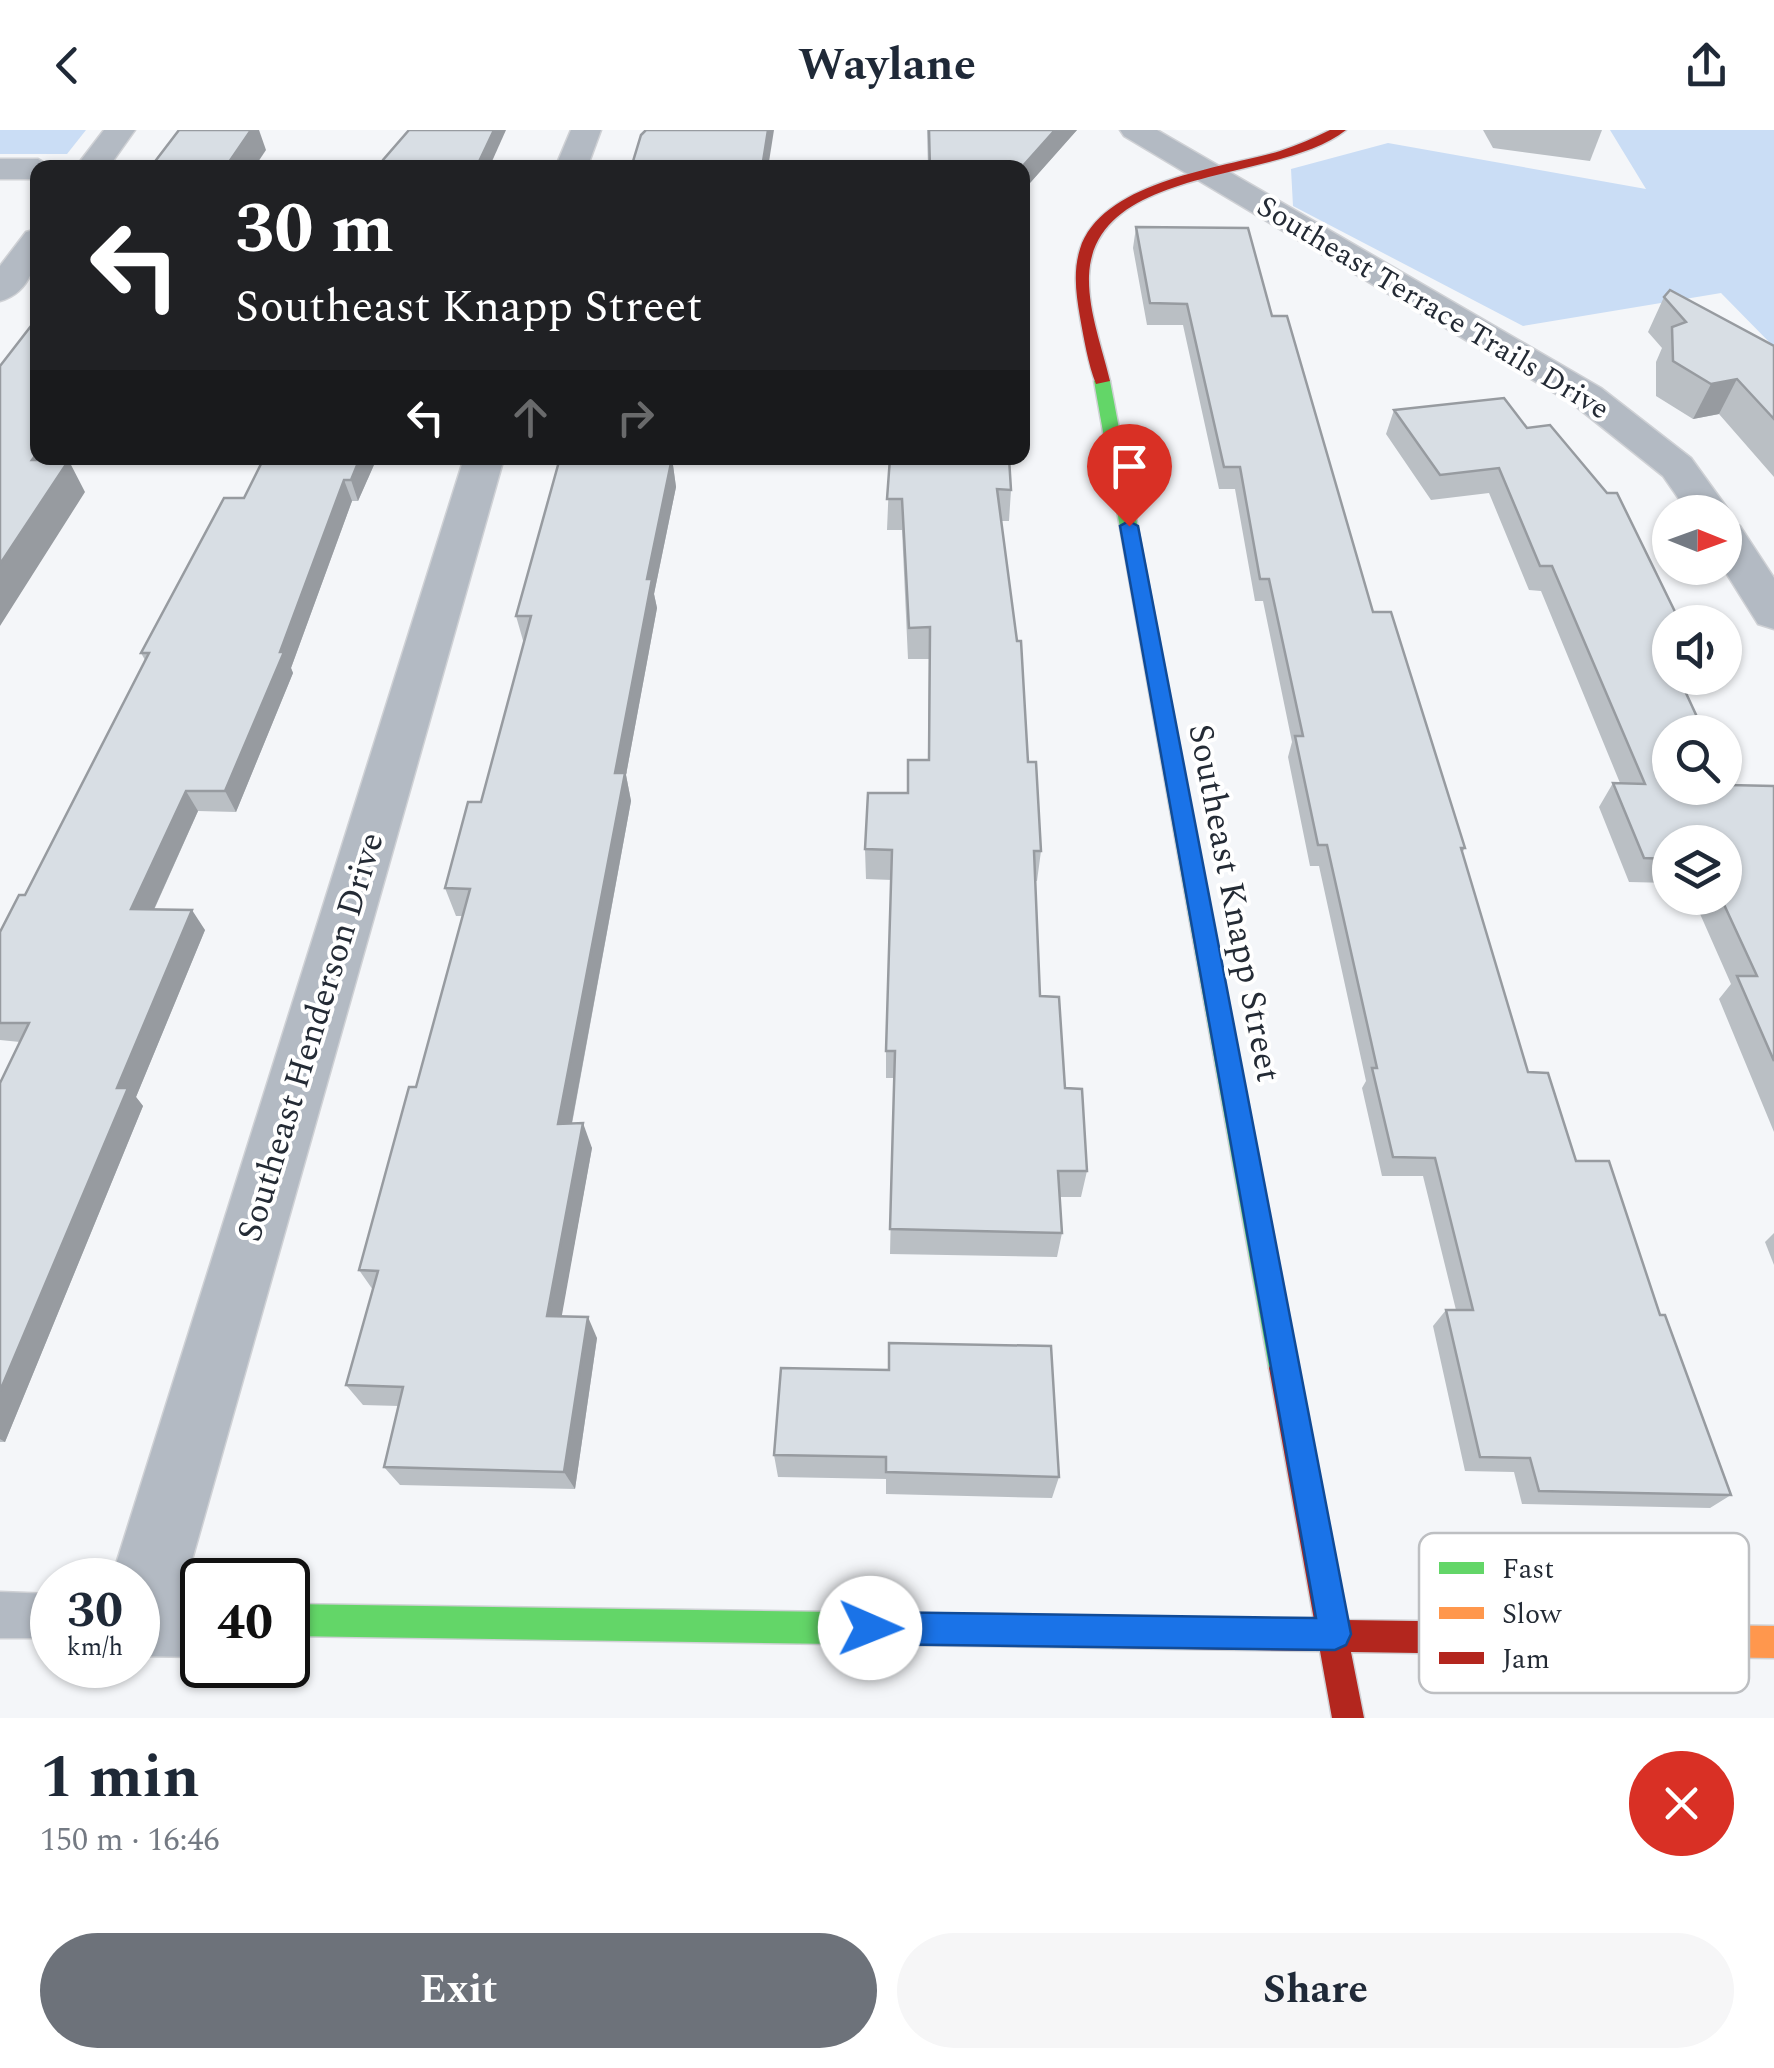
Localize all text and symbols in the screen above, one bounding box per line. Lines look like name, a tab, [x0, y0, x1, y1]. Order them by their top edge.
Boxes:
text: Waylane	[798, 31, 976, 100]
icon: back	[40, 38, 95, 93]
icon: share	[1679, 38, 1734, 93]
text: 30 m	[235, 177, 394, 283]
street label: Southeast Terrace Trails Drive	[1248, 184, 1618, 432]
icon: left	[70, 200, 200, 330]
text: Southeast Knapp Street	[235, 273, 702, 342]
icon: left	[398, 390, 453, 445]
icon: ahead	[503, 390, 558, 445]
icon: right	[608, 390, 663, 445]
pin	[1087, 424, 1172, 527]
icon: arrive	[1102, 439, 1157, 494]
north arrow	[1652, 495, 1742, 585]
map controls	[1652, 495, 1742, 915]
button: sound	[1652, 605, 1742, 695]
button: search	[1652, 715, 1742, 805]
street label: Southeast Knapp Street	[1173, 720, 1295, 1086]
button: layers	[1652, 825, 1742, 915]
street label: Southeast Henderson Drive	[223, 826, 399, 1248]
legend	[1419, 1533, 1749, 1693]
text: Fast	[1502, 1548, 1554, 1591]
speed limit sign: 40	[180, 1558, 310, 1688]
text: 30	[67, 1573, 123, 1649]
position arrow	[818, 1576, 922, 1680]
text: Slow	[1502, 1593, 1562, 1636]
text: km/h	[67, 1629, 123, 1667]
text: Jam	[1502, 1638, 1550, 1681]
text: 1 min	[40, 1732, 200, 1824]
button: close	[1629, 1751, 1734, 1856]
text: 150 m · 16:46	[40, 1816, 220, 1865]
button: Exit	[40, 1933, 877, 2048]
button: Share	[897, 1933, 1734, 2048]

